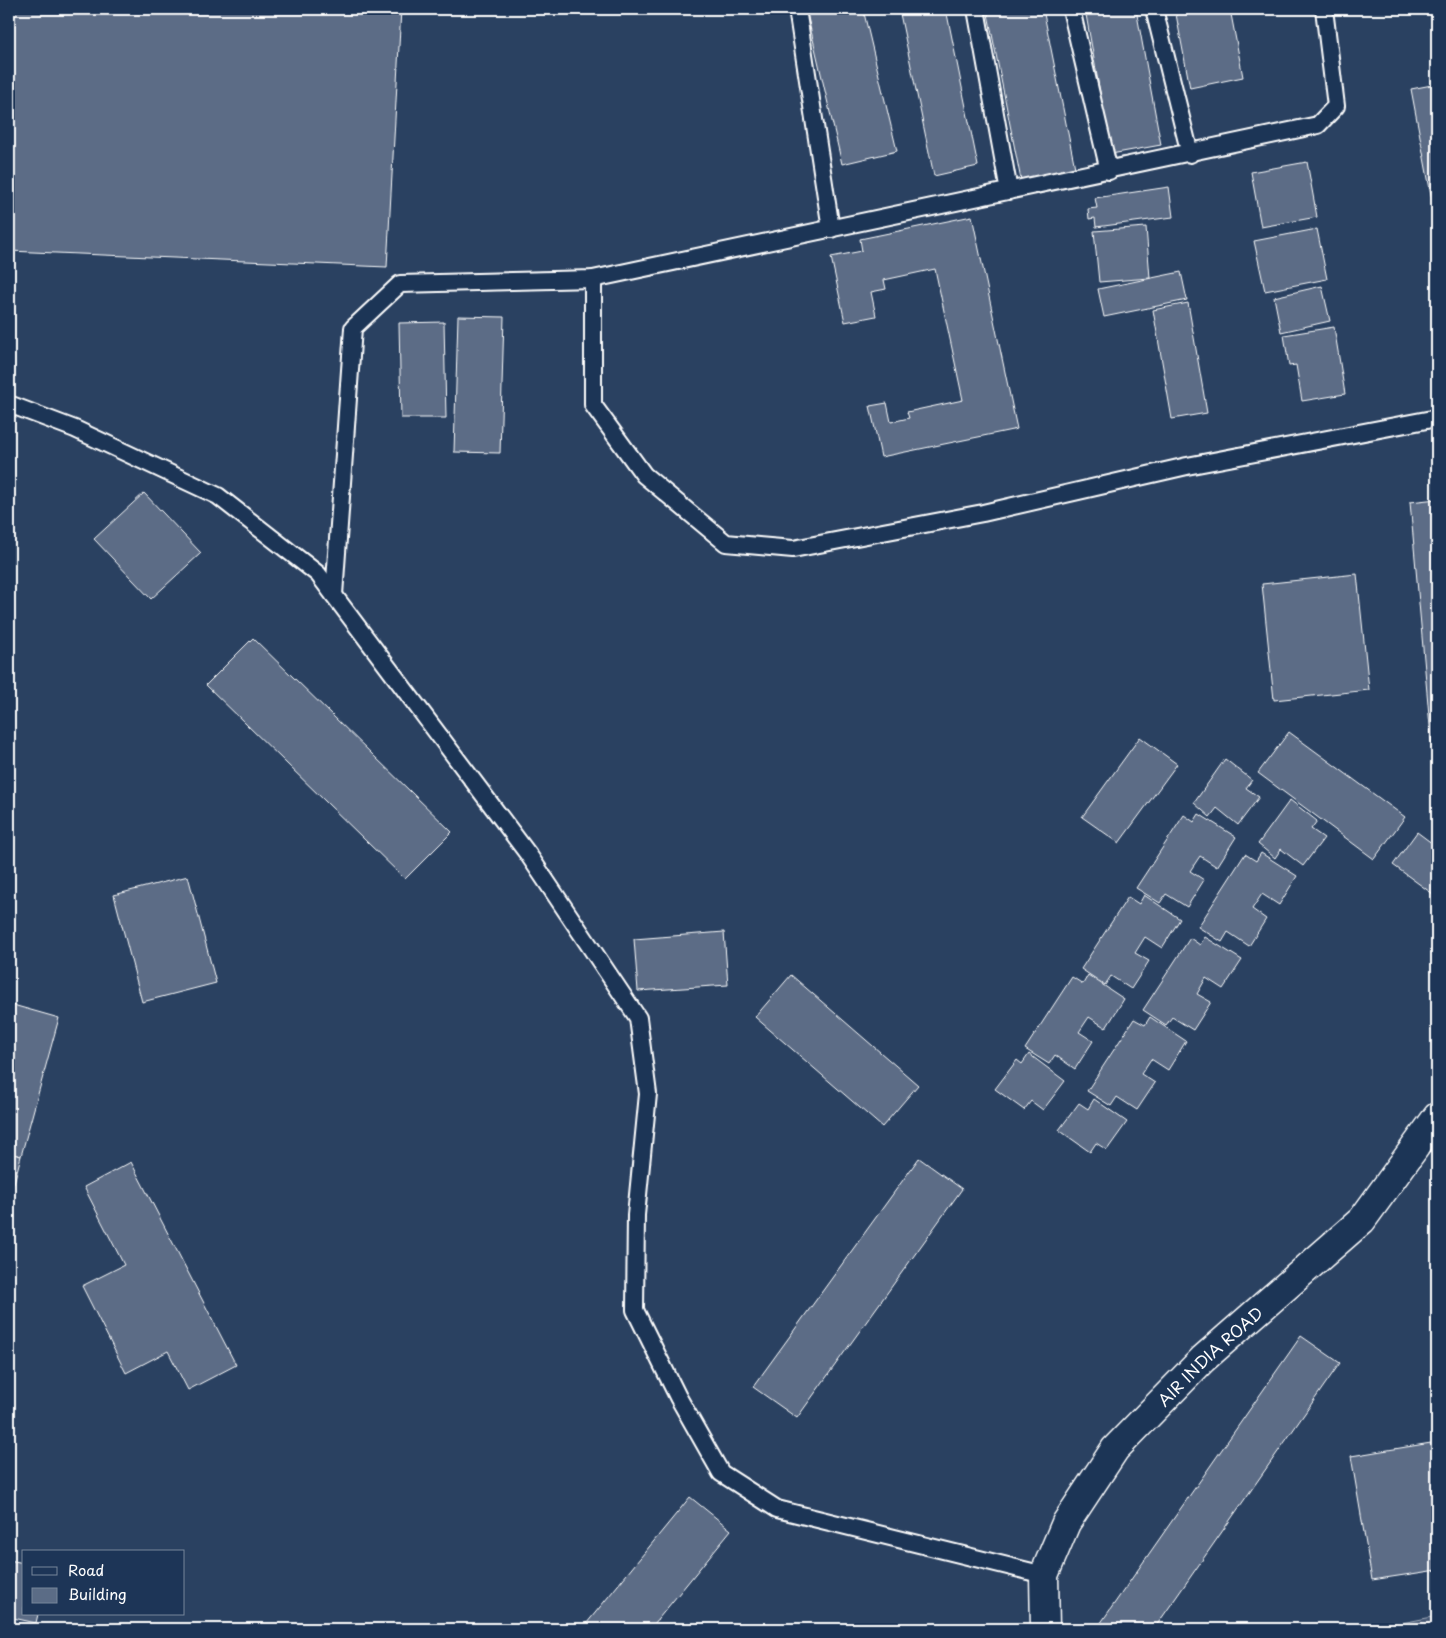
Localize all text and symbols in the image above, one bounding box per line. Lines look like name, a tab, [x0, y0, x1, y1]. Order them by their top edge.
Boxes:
street label: AIR INDIA ROAD	[1151, 1300, 1268, 1411]
legend	[22, 1550, 185, 1616]
text: Road	[68, 1558, 104, 1581]
text: Building	[68, 1582, 127, 1605]

